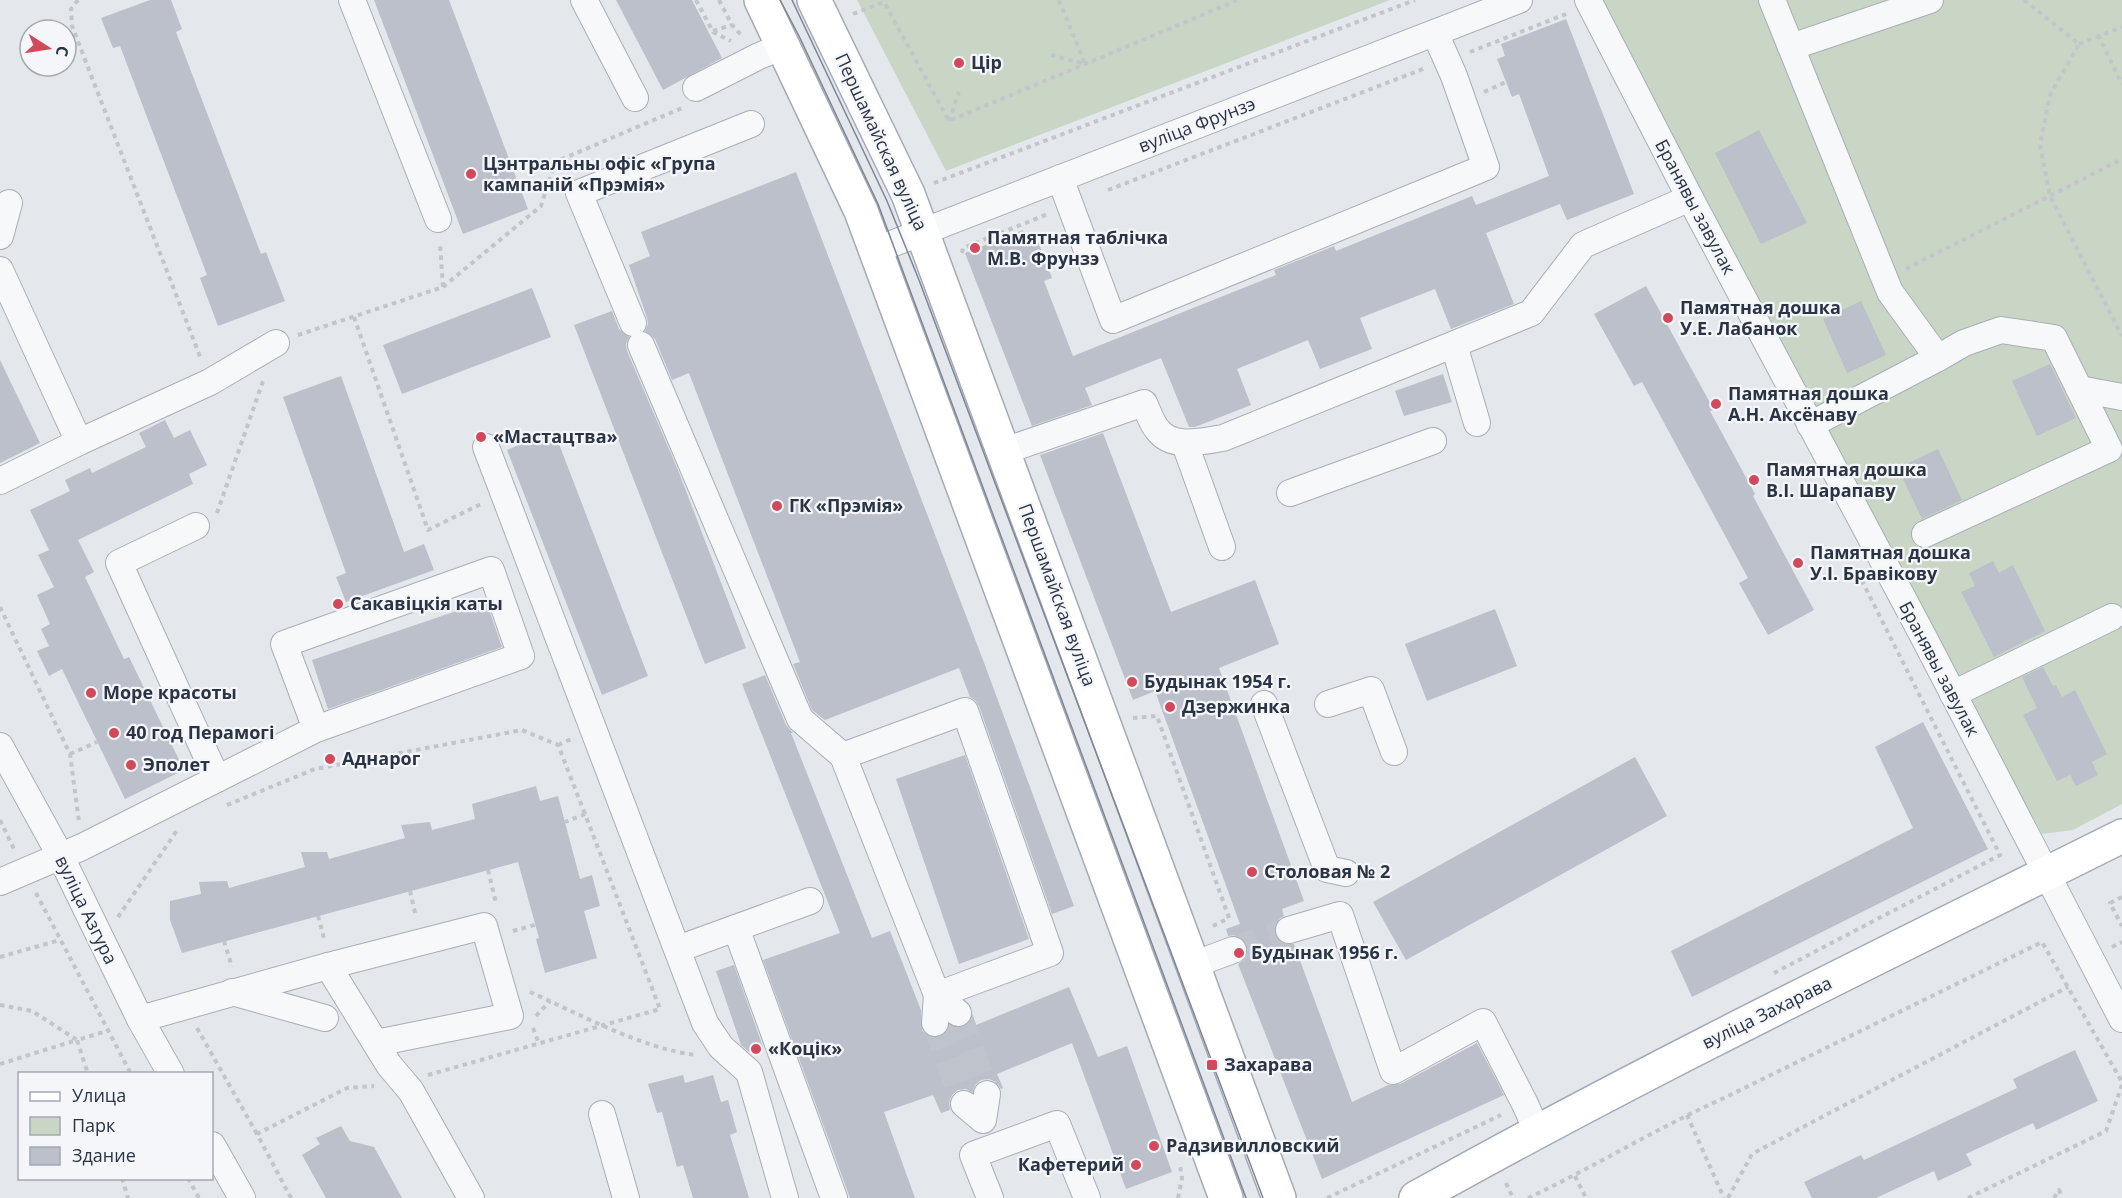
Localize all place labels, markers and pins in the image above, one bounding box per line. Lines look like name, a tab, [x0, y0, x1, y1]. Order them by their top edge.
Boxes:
place label: Цір	[971, 50, 1002, 74]
marker: Цір	[952, 56, 966, 70]
place label: Цэнтральны офіс «Група кампаній «Прэмія»	[483, 151, 716, 196]
marker: Цэнтральны офіс «Група кампаній «Прэмія»	[464, 167, 478, 181]
place label: Памятная таблічка М.В. Фрунзэ	[987, 225, 1168, 270]
marker: Памятная таблічка М.В. Фрунзэ	[968, 241, 982, 255]
place label: Памятная дошка У.Е. Лабанок	[1680, 295, 1841, 340]
marker: Памятная дошка У.Е. Лабанок	[1661, 311, 1675, 325]
place label: Памятная дошка А.Н. Аксёнаву	[1728, 381, 1889, 426]
marker: Памятная дошка А.Н. Аксёнаву	[1709, 397, 1723, 411]
place label: «Мастацтва»	[493, 424, 618, 448]
marker: «Мастацтва»	[474, 430, 488, 444]
place label: Памятная дошка В.І. Шарапаву	[1766, 457, 1927, 502]
marker: Памятная дошка В.І. Шарапаву	[1747, 473, 1761, 487]
place label: ГК «Прэмія»	[789, 493, 903, 517]
marker: ГК «Прэмія»	[770, 499, 784, 513]
place label: Памятная дошка У.І. Бравікову	[1810, 540, 1971, 585]
marker: Памятная дошка У.І. Бравікову	[1791, 556, 1805, 570]
place label: Сакавіцкія каты	[350, 591, 503, 615]
marker: Сакавіцкія каты	[331, 597, 345, 611]
place label: Будынак 1954 г.	[1144, 669, 1291, 693]
marker: Будынак 1954 г.	[1125, 675, 1139, 689]
place label: Море красоты	[103, 680, 237, 704]
marker: Море красоты	[84, 686, 98, 700]
place label: Дзержинка	[1182, 694, 1290, 718]
marker: Дзержинка	[1163, 700, 1177, 714]
place label: 40 год Перамогі	[126, 720, 274, 744]
marker: 40 год Перамогі	[107, 726, 121, 740]
place label: Аднарог	[342, 746, 421, 770]
place label: Эполет	[143, 752, 210, 776]
marker: Аднарог	[323, 752, 337, 766]
marker: Эполет	[124, 758, 138, 772]
place label: Столовая № 2	[1264, 859, 1390, 883]
marker: Столовая № 2	[1245, 865, 1259, 879]
place label: Будынак 1956 г.	[1251, 940, 1398, 964]
marker: Будынак 1956 г.	[1232, 946, 1246, 960]
place label: «Коцік»	[768, 1036, 842, 1060]
marker: «Коцік»	[749, 1042, 763, 1056]
place label: Захарава	[1224, 1052, 1312, 1076]
marker: Захарава	[1205, 1058, 1219, 1072]
place label: Радзивилловский	[1166, 1133, 1339, 1157]
marker: Радзивилловский	[1147, 1139, 1161, 1153]
place label: Кафетерий	[1018, 1152, 1124, 1176]
marker: Кафетерий	[1129, 1158, 1143, 1172]

